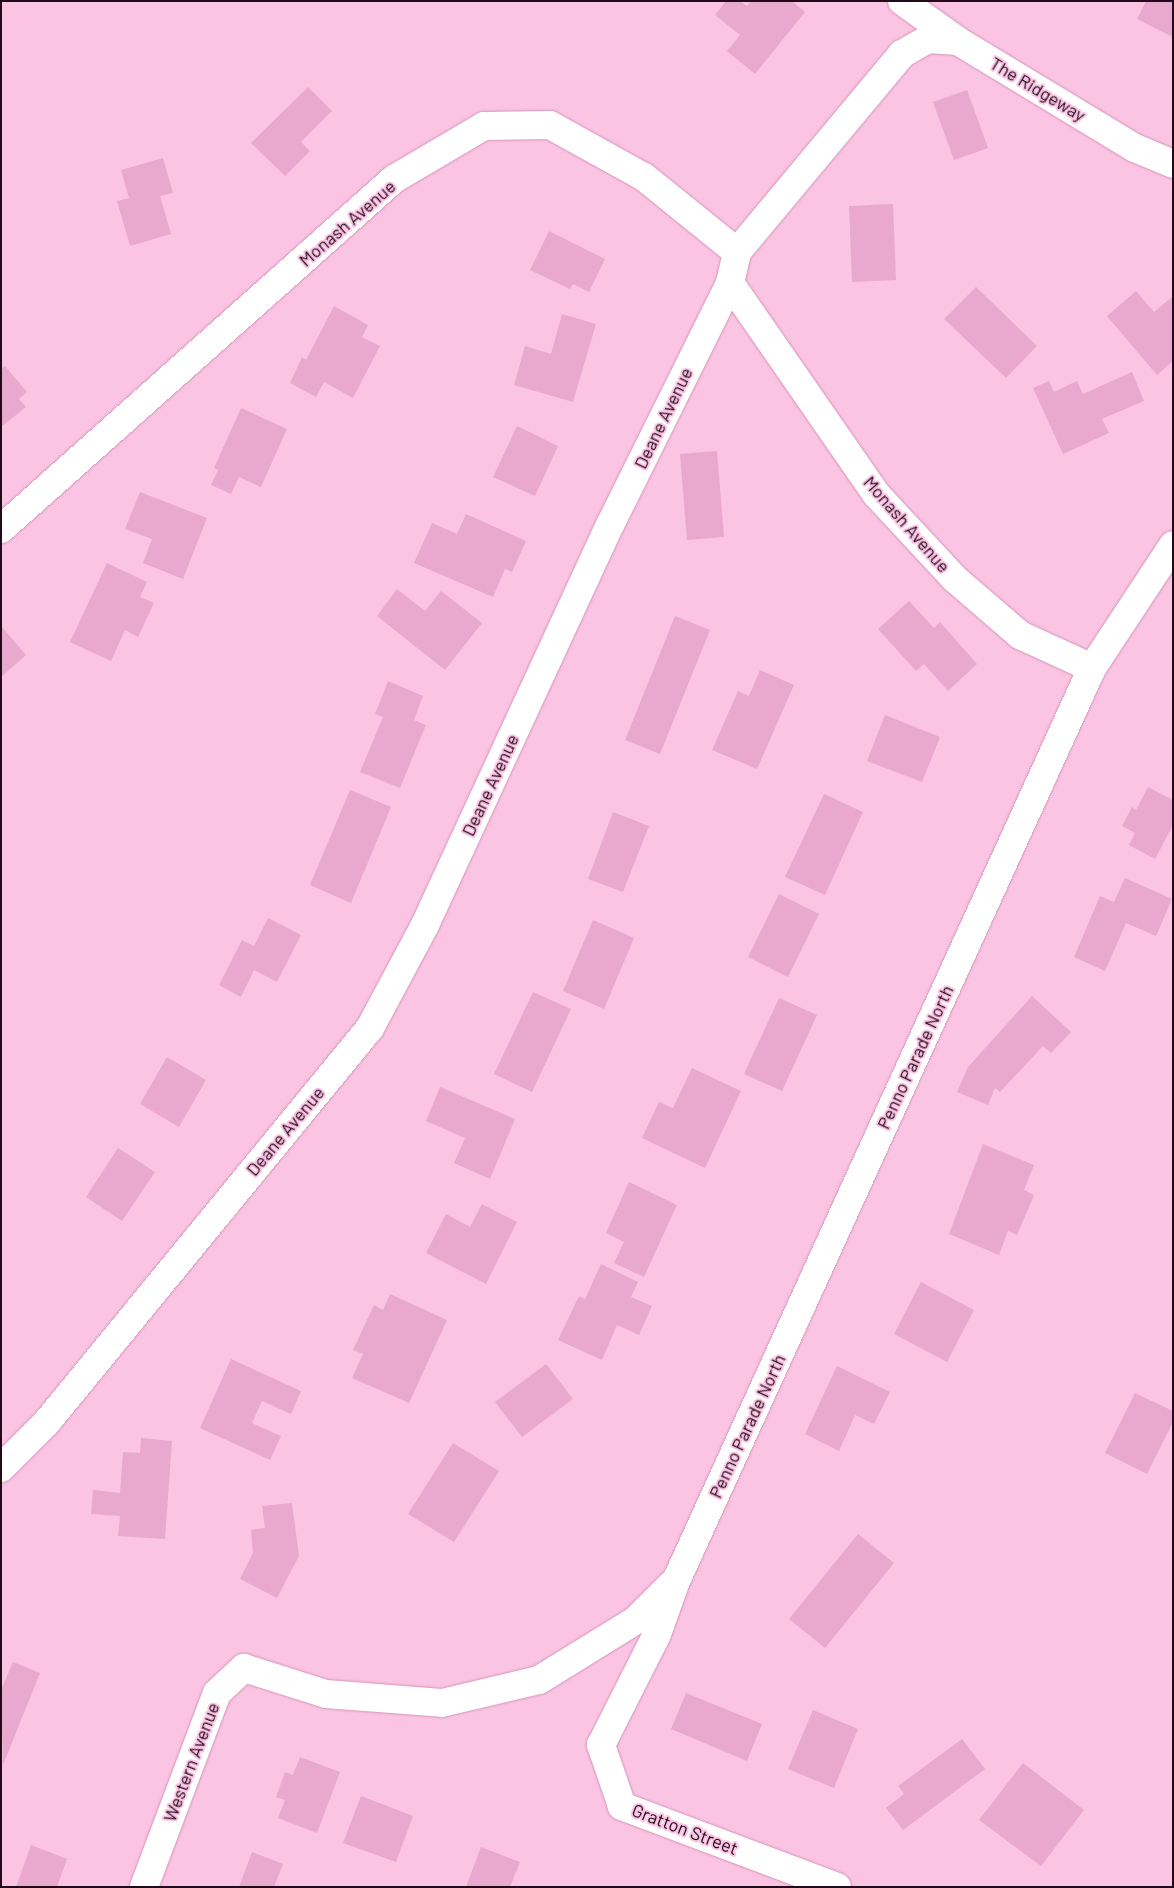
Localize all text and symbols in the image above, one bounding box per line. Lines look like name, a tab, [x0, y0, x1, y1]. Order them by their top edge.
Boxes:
street label: The Ridgeway	[986, 52, 1090, 126]
street label: Monash Avenue	[294, 175, 400, 271]
street label: Deane Avenue	[629, 364, 697, 472]
street label: Monash Avenue	[859, 471, 955, 577]
street label: Deane Avenue	[457, 731, 523, 839]
street label: Penno Parade North	[872, 982, 958, 1132]
street label: Deane Avenue	[241, 1082, 329, 1180]
street label: Penno Parade North	[704, 1351, 790, 1501]
street label: Western Avenue	[158, 1699, 224, 1825]
street label: Gratton Street	[629, 1799, 741, 1859]

